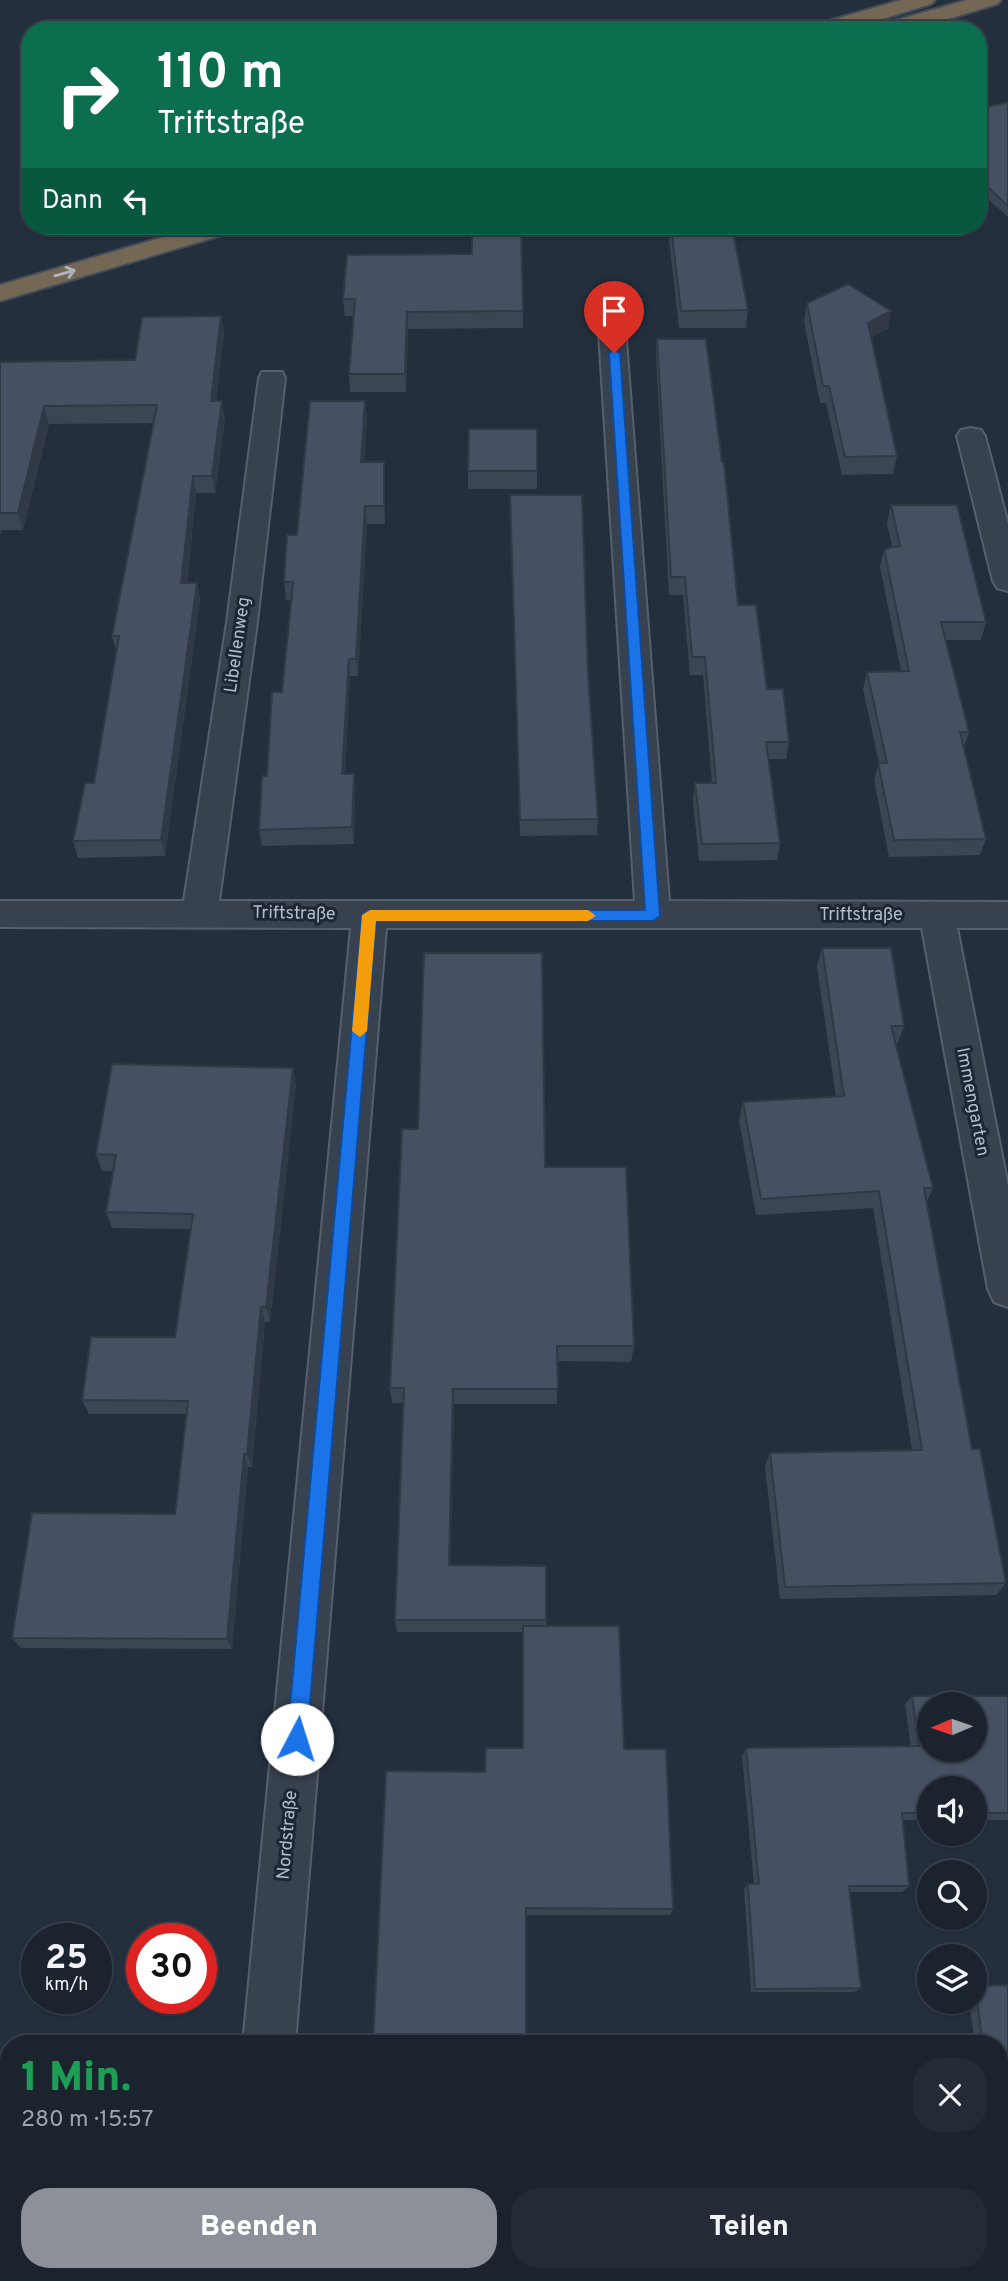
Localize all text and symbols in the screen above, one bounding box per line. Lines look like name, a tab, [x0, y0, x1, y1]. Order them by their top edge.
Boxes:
text: 110 m	[157, 44, 284, 106]
icon: right	[42, 49, 133, 140]
text: Triftstraße	[157, 105, 305, 145]
icon: left	[117, 182, 155, 220]
text: Dann	[42, 185, 103, 218]
one-way arrow	[54, 266, 76, 279]
pin	[584, 281, 644, 353]
icon: arrive	[595, 292, 633, 330]
street label: Libellenweg	[220, 595, 256, 695]
street label: Triftstraße	[252, 902, 336, 926]
street label: Triftstraße	[819, 904, 903, 927]
street label: Immengarten	[950, 1046, 994, 1158]
north arrow	[917, 1692, 987, 1762]
map controls	[917, 1692, 987, 2014]
position arrow	[260, 1702, 334, 1776]
button: sound	[917, 1776, 987, 1846]
street label: Nordstraße	[273, 1789, 303, 1881]
button: search	[917, 1860, 987, 1930]
speed limit sign: 30	[126, 1923, 217, 2014]
text: 25	[45, 1937, 88, 1981]
button: layers	[917, 1944, 987, 2014]
text: km/h	[45, 1974, 88, 1997]
text: 1 Min.	[21, 2053, 131, 2106]
button: close	[913, 2058, 987, 2132]
text: 280 m · 15:57	[21, 2106, 153, 2135]
button: Beenden	[21, 2188, 497, 2268]
button: Teilen	[511, 2188, 987, 2268]

